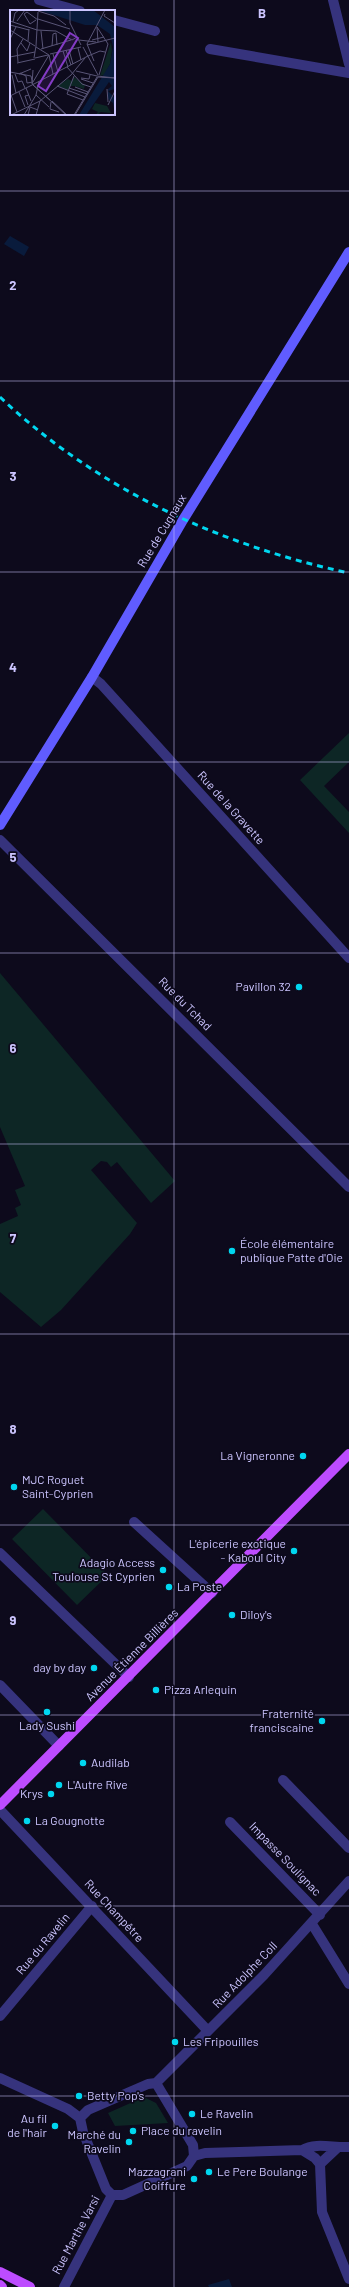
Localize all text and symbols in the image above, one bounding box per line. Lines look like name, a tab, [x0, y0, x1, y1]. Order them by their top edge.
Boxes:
text: B	[258, 5, 266, 21]
inset map	[10, 10, 115, 115]
text: 2	[9, 277, 17, 293]
text: 3	[9, 468, 17, 484]
street label: Rue de Cugnaux	[134, 491, 189, 570]
text: 4	[9, 659, 17, 675]
street label: Rue de la Gravette	[195, 768, 268, 847]
text: 5	[9, 849, 17, 865]
street label: Rue du Tchad	[156, 974, 215, 1033]
place label: Pavillon 32	[236, 979, 291, 993]
marker: Pavillon 32	[294, 982, 304, 992]
text: 6	[10, 1040, 17, 1056]
text: 7	[10, 1230, 17, 1246]
place label: École élémentaire publique Patte d'Oie	[240, 1236, 343, 1264]
marker: École élémentaire publique Patte d'Oie	[227, 1246, 237, 1256]
text: 8	[9, 1421, 17, 1437]
place label: La Vigneronne	[220, 1448, 295, 1462]
marker: La Vigneronne	[298, 1451, 308, 1461]
place label: MJC Roguet Saint-Cyprien	[22, 1472, 93, 1500]
marker: MJC Roguet Saint-Cyprien	[9, 1482, 19, 1492]
place label: L'épicerie exotique - Kaboul City	[189, 1536, 286, 1564]
marker: L'épicerie exotique - Kaboul City	[289, 1546, 299, 1556]
place label: Adagio Access Toulouse St Cyprien	[52, 1555, 155, 1583]
marker: Adagio Access Toulouse St Cyprien	[158, 1565, 168, 1575]
place label: La Poste	[177, 1579, 222, 1593]
marker: La Poste	[164, 1582, 174, 1592]
street label: Avenue Étienne Billières	[82, 1605, 181, 1704]
place label: Diloy's	[240, 1607, 272, 1621]
marker: Diloy's	[227, 1610, 237, 1620]
text: 9	[10, 1612, 17, 1628]
place label: day by day	[33, 1660, 86, 1674]
marker: day by day	[89, 1663, 99, 1673]
place label: Pizza Arlequin	[164, 1682, 237, 1696]
marker: Pizza Arlequin	[151, 1685, 161, 1695]
place label: Fraternité franciscaine	[250, 1706, 314, 1734]
marker: Lady Sushi	[42, 1707, 52, 1717]
marker: Fraternité franciscaine	[317, 1716, 327, 1726]
place label: Lady Sushi	[19, 1718, 75, 1732]
place label: Audilab	[91, 1755, 130, 1769]
marker: Audilab	[78, 1758, 88, 1768]
place label: L'Autre Rive	[67, 1777, 128, 1791]
marker: L'Autre Rive	[54, 1780, 64, 1790]
place label: Krys	[20, 1786, 43, 1800]
marker: Krys	[46, 1789, 56, 1799]
place label: La Gougnotte	[35, 1813, 105, 1827]
marker: La Gougnotte	[22, 1816, 32, 1826]
street label: Impasse Soulignac	[247, 1819, 324, 1898]
street label: Rue Champêtre	[82, 1876, 147, 1944]
street label: Rue du Ravelin	[13, 1910, 72, 1977]
street label: Rue Adolphe Coll	[209, 1938, 279, 2010]
place label: Les Fripouilles	[183, 2034, 259, 2048]
marker: Les Fripouilles	[170, 2037, 180, 2047]
place label: Betty Pop's	[87, 2088, 144, 2102]
marker: Betty Pop's	[74, 2091, 84, 2101]
place label: Le Ravelin	[200, 2106, 253, 2120]
marker: Le Ravelin	[187, 2109, 197, 2119]
place label: Au fil de l'hair	[7, 2111, 48, 2139]
marker: Au fil de l'hair	[50, 2121, 60, 2131]
place label: Place du ravelin	[141, 2123, 222, 2137]
marker: Place du ravelin	[128, 2126, 138, 2136]
place label: Marché du Ravelin	[68, 2127, 121, 2155]
marker: Marché du Ravelin	[124, 2137, 134, 2147]
place label: Mazzagrani Coiffure	[128, 2164, 186, 2192]
place label: Le Pere Boulange	[217, 2164, 308, 2178]
marker: Le Pere Boulange	[204, 2167, 214, 2177]
marker: Mazzagrani Coiffure	[189, 2174, 199, 2184]
street label: Rue Marthe Varsi	[48, 2193, 102, 2276]

